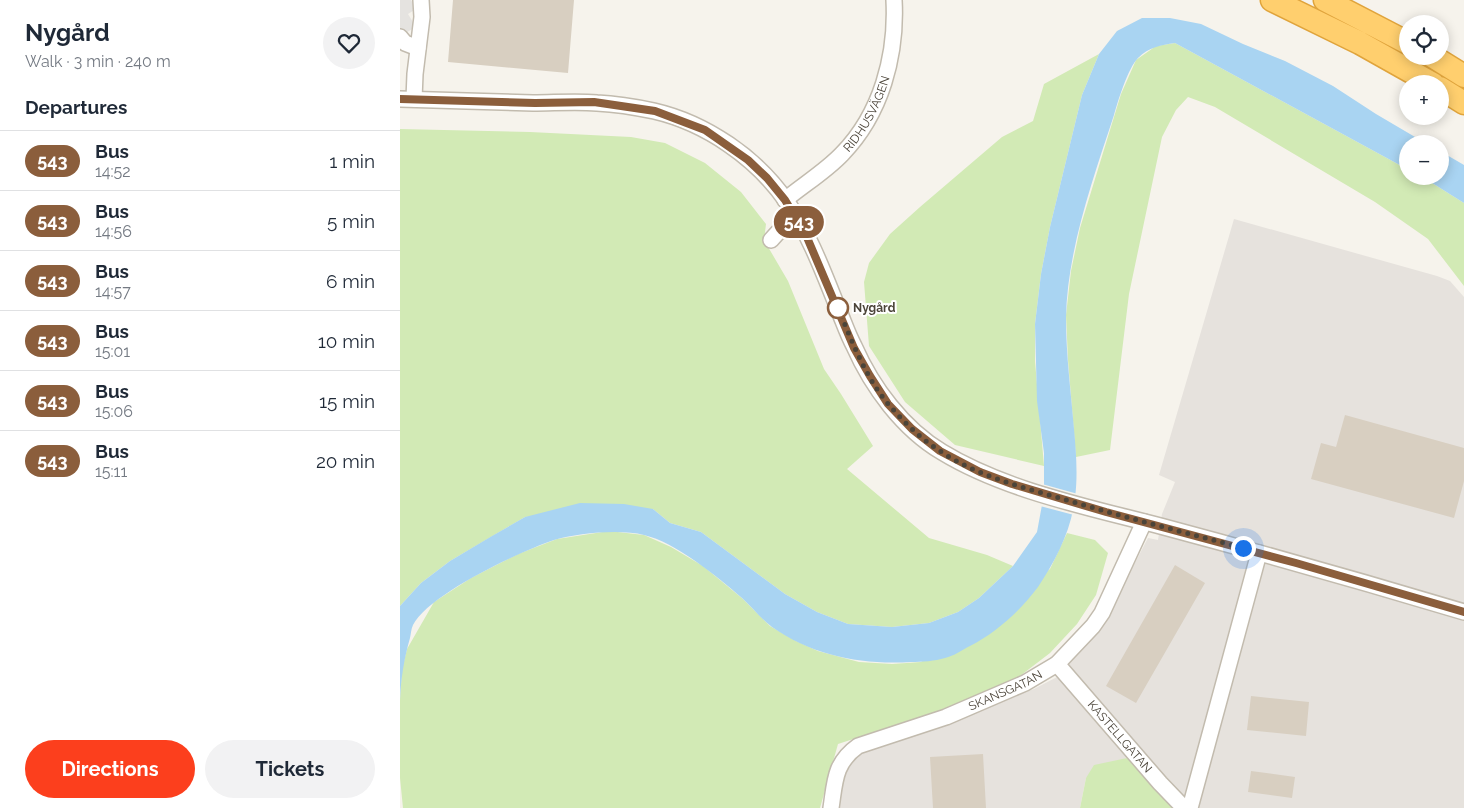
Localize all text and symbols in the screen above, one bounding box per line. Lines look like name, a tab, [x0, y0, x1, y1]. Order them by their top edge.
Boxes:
map controls	[1399, 15, 1449, 185]
button: locate	[1399, 15, 1449, 65]
button: heart	[323, 17, 375, 69]
text: Nygård	[25, 18, 110, 47]
text: Walk · 3 min · 240 m	[25, 52, 171, 71]
street label: RIDHUSVÄGEN	[840, 74, 893, 155]
button: +	[1399, 75, 1449, 125]
text: Departures	[25, 96, 127, 118]
button: −	[1399, 135, 1449, 185]
text: Bus	[95, 140, 129, 162]
text: 543	[37, 150, 68, 171]
text: 1 min	[329, 150, 375, 172]
text: 14:52	[95, 162, 131, 181]
text: Bus	[95, 200, 129, 222]
line badge: 543	[770, 206, 828, 238]
text: 543	[37, 210, 68, 231]
text: 5 min	[327, 210, 375, 232]
text: 543	[784, 211, 814, 232]
text: 14:56	[95, 222, 132, 241]
text: Bus	[95, 260, 129, 282]
text: 543	[37, 270, 68, 291]
text: 6 min	[326, 270, 375, 292]
text: 14:57	[95, 282, 131, 301]
marker: Nygård	[827, 297, 849, 319]
place label: Nygård	[853, 301, 896, 315]
text: Bus	[95, 320, 129, 342]
text: 543	[37, 330, 68, 351]
text: 10 min	[318, 330, 375, 352]
text: 15:01	[95, 342, 130, 361]
text: Bus	[95, 380, 129, 402]
text: 543	[37, 390, 68, 411]
text: 15 min	[319, 390, 375, 412]
text: 15:06	[95, 402, 133, 421]
text: Bus	[95, 440, 129, 462]
text: 543	[37, 450, 68, 471]
text: 20 min	[316, 450, 375, 472]
text: 15:11	[95, 462, 127, 481]
your location	[1231, 536, 1256, 561]
street label: SKANSGATAN	[967, 667, 1045, 713]
street label: KASTELLGATAN	[1085, 698, 1155, 776]
button: Directions	[25, 740, 195, 798]
button: Tickets	[205, 740, 375, 798]

